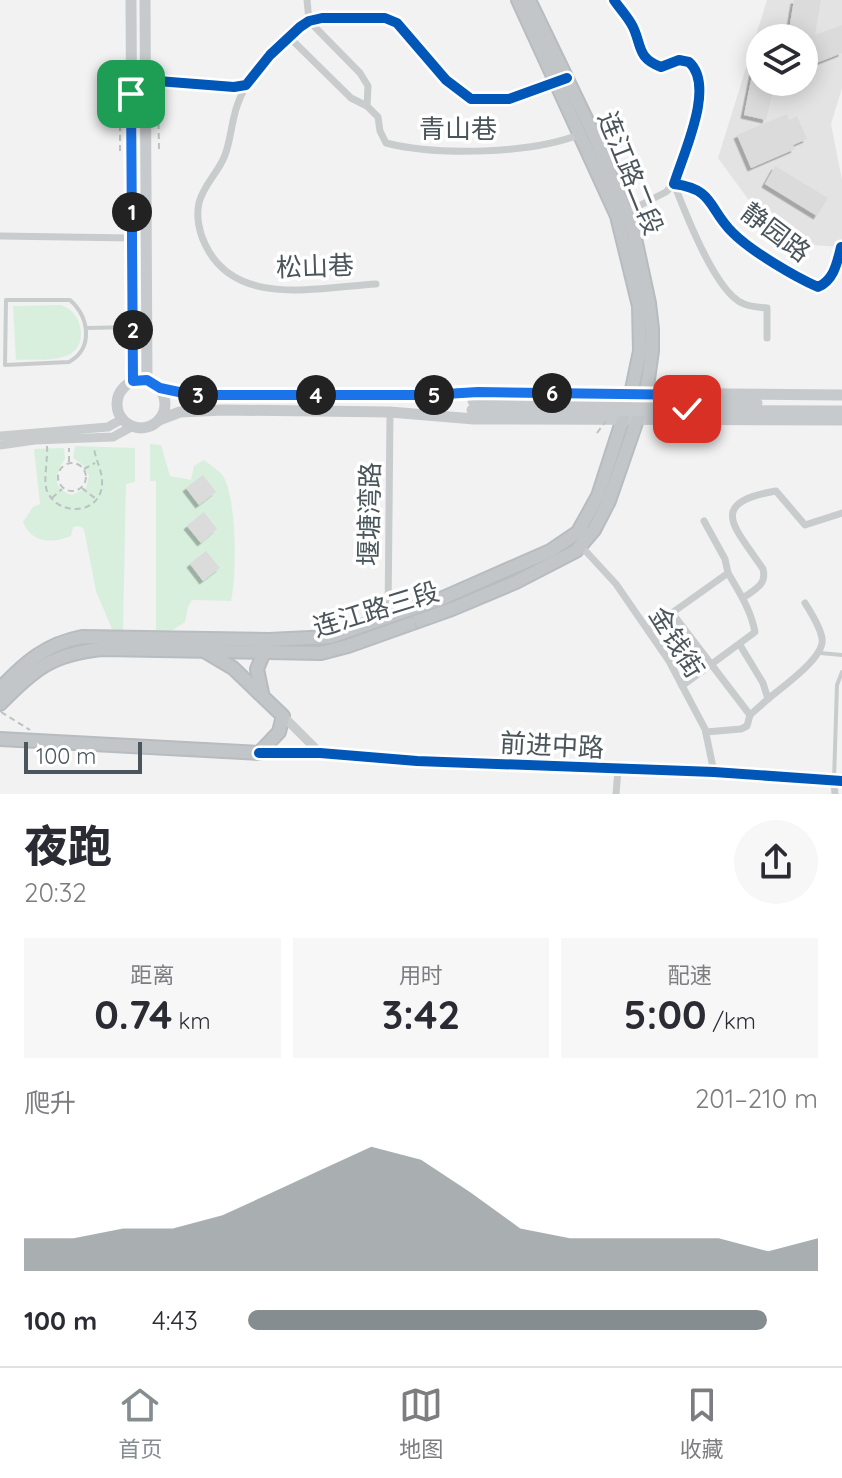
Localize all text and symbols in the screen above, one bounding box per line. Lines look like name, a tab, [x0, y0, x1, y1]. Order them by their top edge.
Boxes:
map controls	[746, 24, 818, 96]
button: layers	[746, 24, 818, 96]
pin	[97, 60, 165, 128]
icon: arrive	[109, 72, 153, 116]
street label: 连江路二段	[591, 107, 671, 239]
street label: 青山巷	[419, 112, 497, 145]
pin: 1	[112, 192, 152, 232]
street label: 静园路	[735, 195, 817, 269]
text: 1	[128, 198, 136, 226]
street label: 松山巷	[275, 248, 355, 284]
pin: 2	[113, 310, 153, 350]
text: 2	[127, 316, 139, 344]
pin: 6	[532, 373, 572, 413]
pin: 3	[178, 375, 218, 415]
pin: 4	[296, 375, 336, 415]
pin: 5	[414, 375, 454, 415]
pin	[653, 375, 721, 443]
text: 6	[546, 379, 558, 407]
text: 3	[192, 381, 204, 409]
text: 4	[310, 381, 322, 409]
text: 5	[428, 381, 440, 409]
icon: check	[665, 387, 709, 431]
street label: 堰塘湾路	[352, 462, 386, 566]
street label: 连江路三段	[309, 574, 443, 644]
street label: 金钱街	[642, 600, 712, 684]
street label: 前进中路	[499, 726, 605, 764]
scale bar	[24, 738, 142, 774]
text: 100 m	[36, 742, 96, 770]
text: 夜跑	[24, 818, 112, 873]
button: share	[734, 820, 818, 904]
text: 20:32	[24, 876, 87, 909]
text: 距离	[130, 961, 174, 989]
text: 用时	[399, 961, 443, 989]
text: 配速	[668, 961, 712, 989]
text: 0.74	[94, 989, 173, 1039]
text: 3:42	[382, 989, 460, 1039]
text: 5:00	[623, 989, 707, 1039]
text: km	[173, 1007, 210, 1035]
text: /km	[707, 1007, 756, 1035]
text: 201–210 m	[695, 1082, 818, 1115]
text: 爬升	[24, 1086, 76, 1119]
text: 100 m	[24, 1304, 97, 1337]
text: 4:43	[152, 1304, 198, 1337]
tab: 首页	[118, 1383, 162, 1463]
tab: 地图	[399, 1383, 443, 1463]
tab: 收藏	[680, 1383, 724, 1463]

